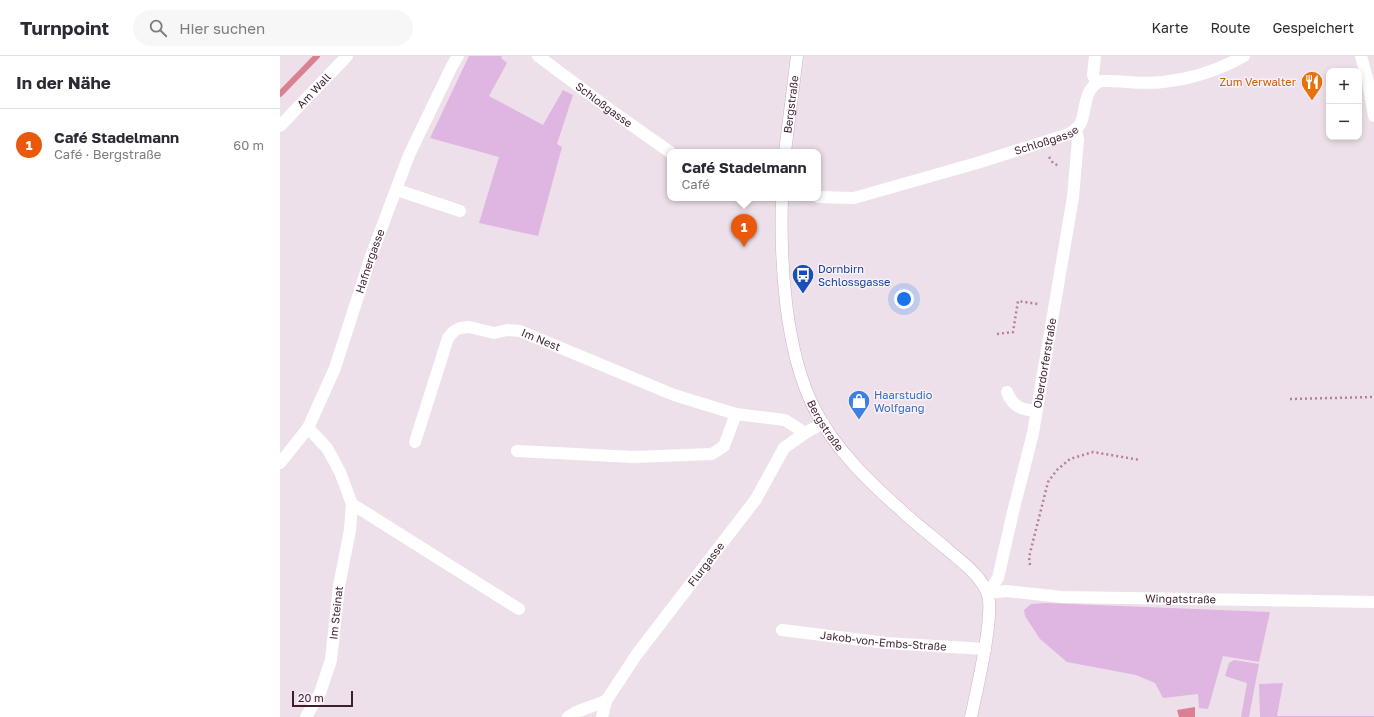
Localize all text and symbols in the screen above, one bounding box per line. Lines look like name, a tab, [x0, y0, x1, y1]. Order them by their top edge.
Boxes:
search box	[133, 10, 413, 46]
text: Turnpoint	[20, 16, 109, 39]
icon: search	[147, 17, 169, 39]
text: Hier suchen	[179, 19, 265, 37]
text: Karte	[1152, 19, 1188, 36]
text: Route	[1210, 19, 1250, 36]
text: Gespeichert	[1272, 19, 1354, 36]
map controls	[1326, 68, 1362, 140]
button: +	[1326, 68, 1362, 104]
restaurant icon: Zum Verwalter	[1299, 69, 1325, 102]
street label: Am Wall	[294, 70, 334, 110]
text: In der Nähe	[16, 72, 111, 93]
street label: Bergstraße	[780, 75, 801, 134]
place label: Zum Verwalter	[1220, 75, 1297, 88]
street label: Schloßgasse	[573, 79, 635, 130]
button: −	[1326, 104, 1362, 140]
street label: Schloßgasse	[1013, 123, 1081, 157]
text: Café Stadelmann	[54, 128, 179, 146]
text: 1	[26, 137, 32, 153]
text: 60 m	[233, 137, 264, 153]
text: Café · Bergstraße	[54, 146, 161, 162]
popup	[667, 149, 821, 201]
text: Café Stadelmann	[681, 158, 807, 176]
text: Café	[681, 176, 710, 192]
pin: 1	[731, 214, 757, 247]
street label: Hafnergasse	[352, 227, 387, 295]
bus stop icon: Dornbirn Schlossgasse	[790, 262, 816, 295]
place label: Dornbirn Schlossgasse	[818, 262, 891, 288]
your location	[894, 289, 914, 309]
street label: Oberdorferstraße	[1030, 317, 1058, 409]
street label: Im Nest	[520, 325, 563, 353]
shop icon: Haarstudio Wolfgang	[846, 388, 872, 421]
place label: Haarstudio Wolfgang	[874, 388, 933, 414]
street label: Bergstraße	[805, 398, 847, 453]
street label: Flurgasse	[685, 539, 727, 588]
street label: Im Steinat	[326, 585, 345, 640]
street label: Wingatstraße	[1145, 591, 1216, 605]
street label: Jakob-von-Embs-Straße	[820, 628, 947, 653]
scale bar	[292, 689, 353, 708]
text: 20 m	[298, 691, 324, 704]

